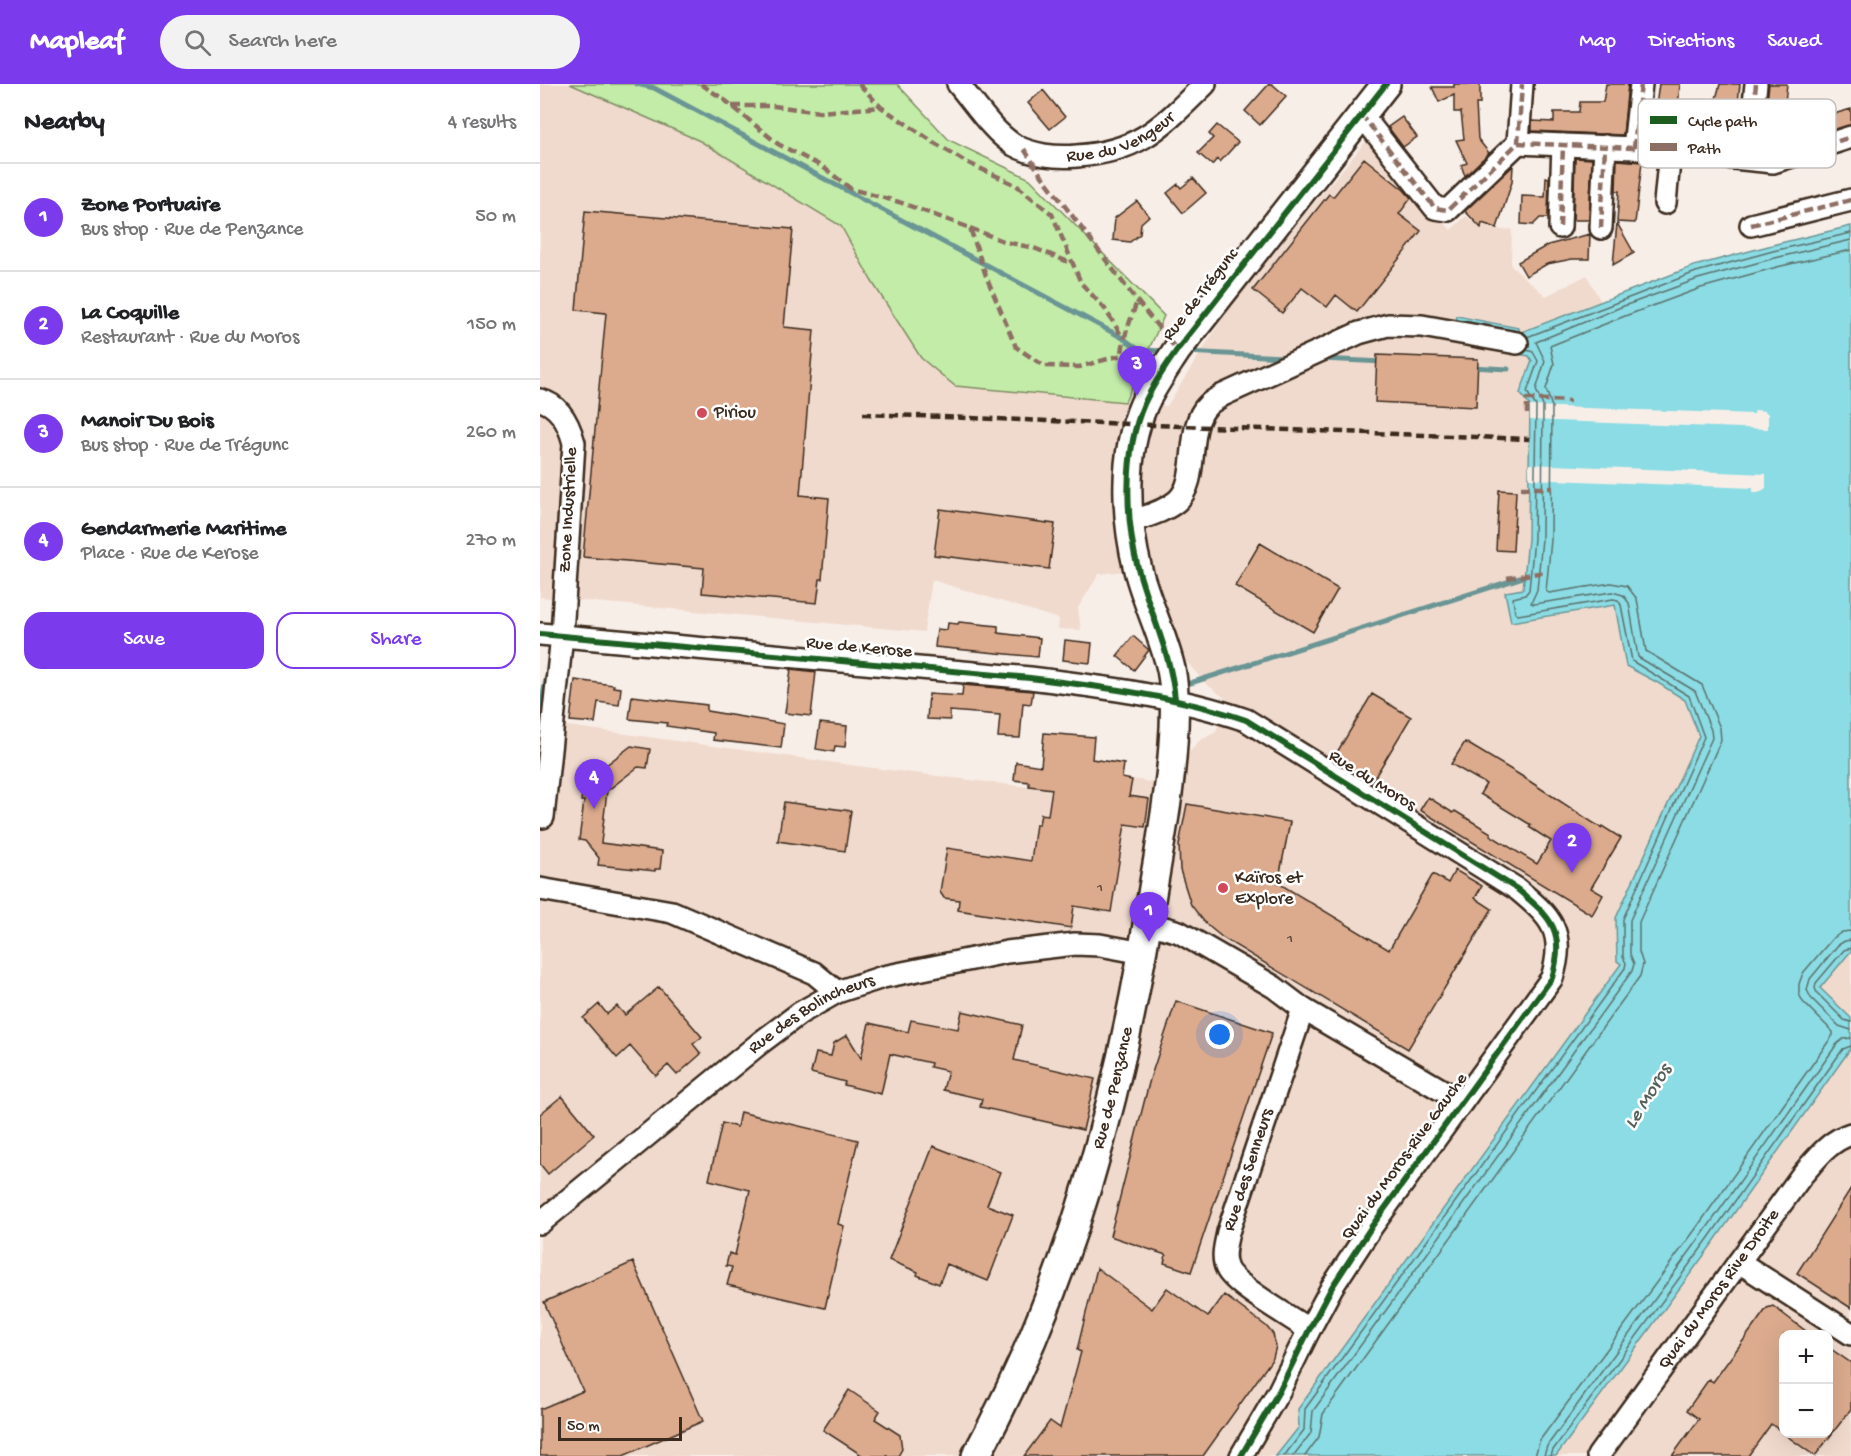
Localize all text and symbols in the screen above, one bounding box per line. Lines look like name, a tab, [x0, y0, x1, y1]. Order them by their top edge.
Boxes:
search box	[160, 15, 580, 69]
text: Mapleaf	[30, 26, 124, 59]
icon: search	[181, 26, 214, 59]
text: Search here	[229, 29, 337, 55]
text: Map	[1579, 30, 1616, 55]
text: Directions	[1649, 30, 1734, 55]
text: Saved	[1767, 30, 1821, 55]
legend	[1638, 99, 1836, 168]
street label: Rue du Vengeur	[1066, 106, 1181, 167]
text: Nearby	[24, 108, 105, 139]
text: 4 results	[448, 112, 516, 135]
text: Cycle path	[1688, 114, 1758, 133]
text: Path	[1687, 141, 1721, 160]
text: Zone Portuaire	[81, 193, 220, 219]
text: 1	[39, 206, 48, 229]
text: 50 m	[475, 206, 516, 229]
text: Bus stop · Rue de Penzance	[81, 219, 303, 242]
street label: Rue de Trégunc	[1158, 244, 1244, 345]
text: La Coquille	[81, 301, 179, 327]
text: 2	[39, 314, 48, 337]
text: 150 m	[467, 314, 516, 337]
text: Restaurant · Rue du Moros	[81, 327, 299, 350]
pin: 3	[1118, 346, 1156, 396]
place label: Piriou	[713, 403, 756, 424]
marker: Piriou	[695, 406, 709, 420]
text: Manoir Du Bois	[81, 409, 214, 435]
text: 3	[38, 422, 49, 445]
text: 260 m	[466, 422, 516, 445]
text: Bus stop · Rue de Trégunc	[81, 435, 288, 458]
street label: Zone Industrielle	[555, 446, 583, 573]
text: Gendarmerie Maritime	[81, 517, 286, 543]
text: 4	[39, 530, 48, 553]
text: 270 m	[466, 530, 516, 553]
text: Place · Rue de Kerose	[81, 543, 259, 566]
button: Save	[24, 612, 264, 669]
button: Share	[276, 612, 516, 669]
street label: Rue de Kerose	[805, 633, 914, 663]
street label: Rue du Moros	[1325, 746, 1421, 817]
pin: 4	[574, 760, 614, 809]
pin: 2	[1552, 824, 1592, 873]
place label: Kaïros et Explore	[1235, 868, 1304, 910]
house number: 1	[1096, 879, 1103, 897]
marker: Kaïros et Explore	[1216, 881, 1230, 895]
pin: 1	[1130, 892, 1168, 942]
house number: 1	[1286, 930, 1293, 948]
street label: Rue des Bolincheurs	[744, 969, 879, 1059]
your location	[1205, 1020, 1234, 1049]
street label: Rue de Penzance	[1088, 1024, 1138, 1152]
water label: Le Moros	[1620, 1059, 1679, 1133]
street label: Quai du Moros-Rive Gauche	[1337, 1069, 1473, 1245]
street label: Rue des Senneurs	[1219, 1105, 1279, 1234]
street label: Quai du Moros Rive Droite	[1654, 1204, 1785, 1374]
map controls	[1779, 1330, 1833, 1438]
button: +	[1779, 1330, 1833, 1384]
button: −	[1779, 1384, 1833, 1438]
scale bar	[558, 1414, 682, 1442]
text: 50 m	[567, 1418, 600, 1437]

